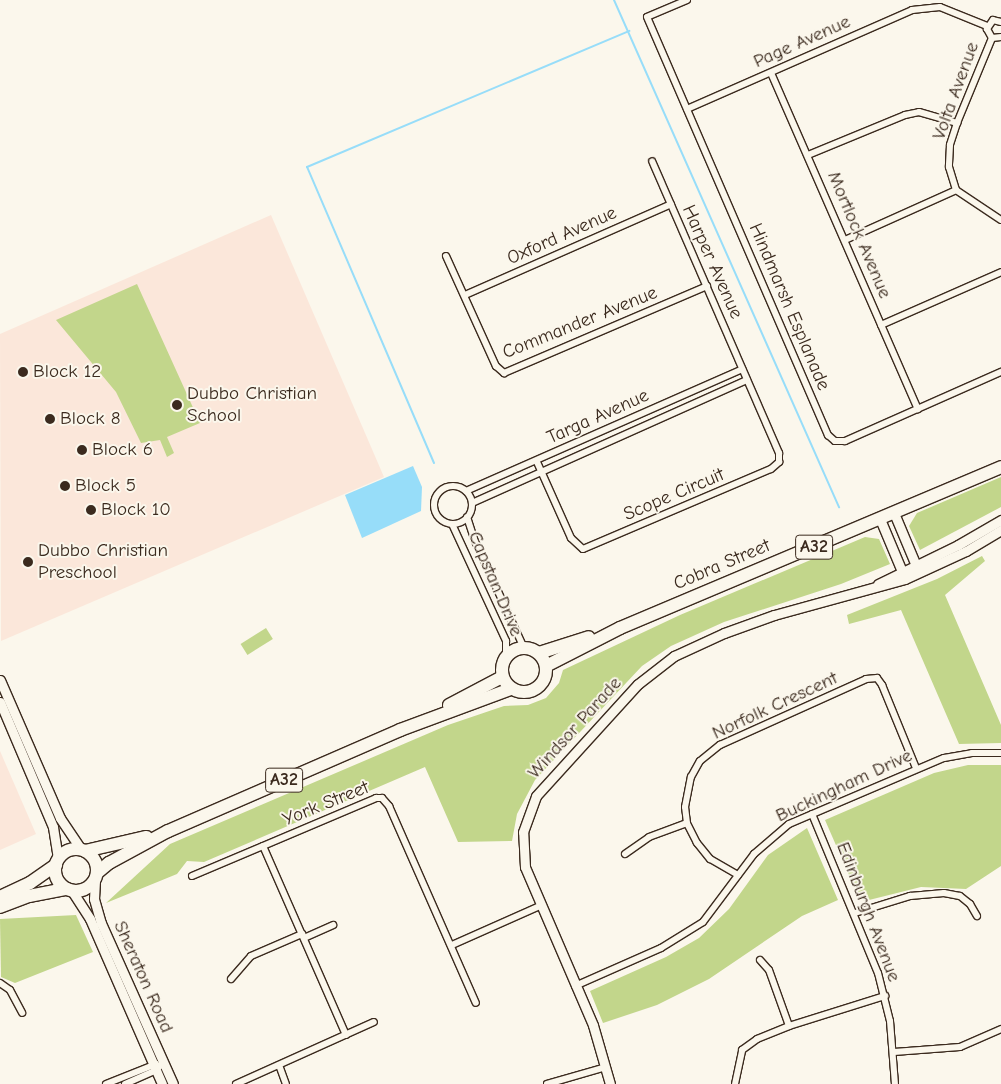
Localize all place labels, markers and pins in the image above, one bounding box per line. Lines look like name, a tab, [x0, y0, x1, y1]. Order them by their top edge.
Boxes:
place label: Block 12	[33, 361, 101, 383]
marker: Block 12	[17, 366, 29, 378]
place label: Dubbo Christian School	[187, 383, 317, 427]
marker: Dubbo Christian School	[171, 399, 183, 411]
place label: Block 8	[60, 408, 120, 430]
marker: Block 8	[44, 413, 56, 425]
place label: Block 6	[92, 439, 153, 461]
marker: Block 6	[76, 444, 88, 456]
place label: Block 5	[75, 475, 136, 497]
marker: Block 5	[59, 480, 71, 492]
place label: Block 10	[101, 499, 171, 521]
marker: Block 10	[85, 504, 97, 516]
place label: Dubbo Christian Preschool	[38, 540, 168, 584]
marker: Dubbo Christian Preschool	[22, 556, 34, 568]

